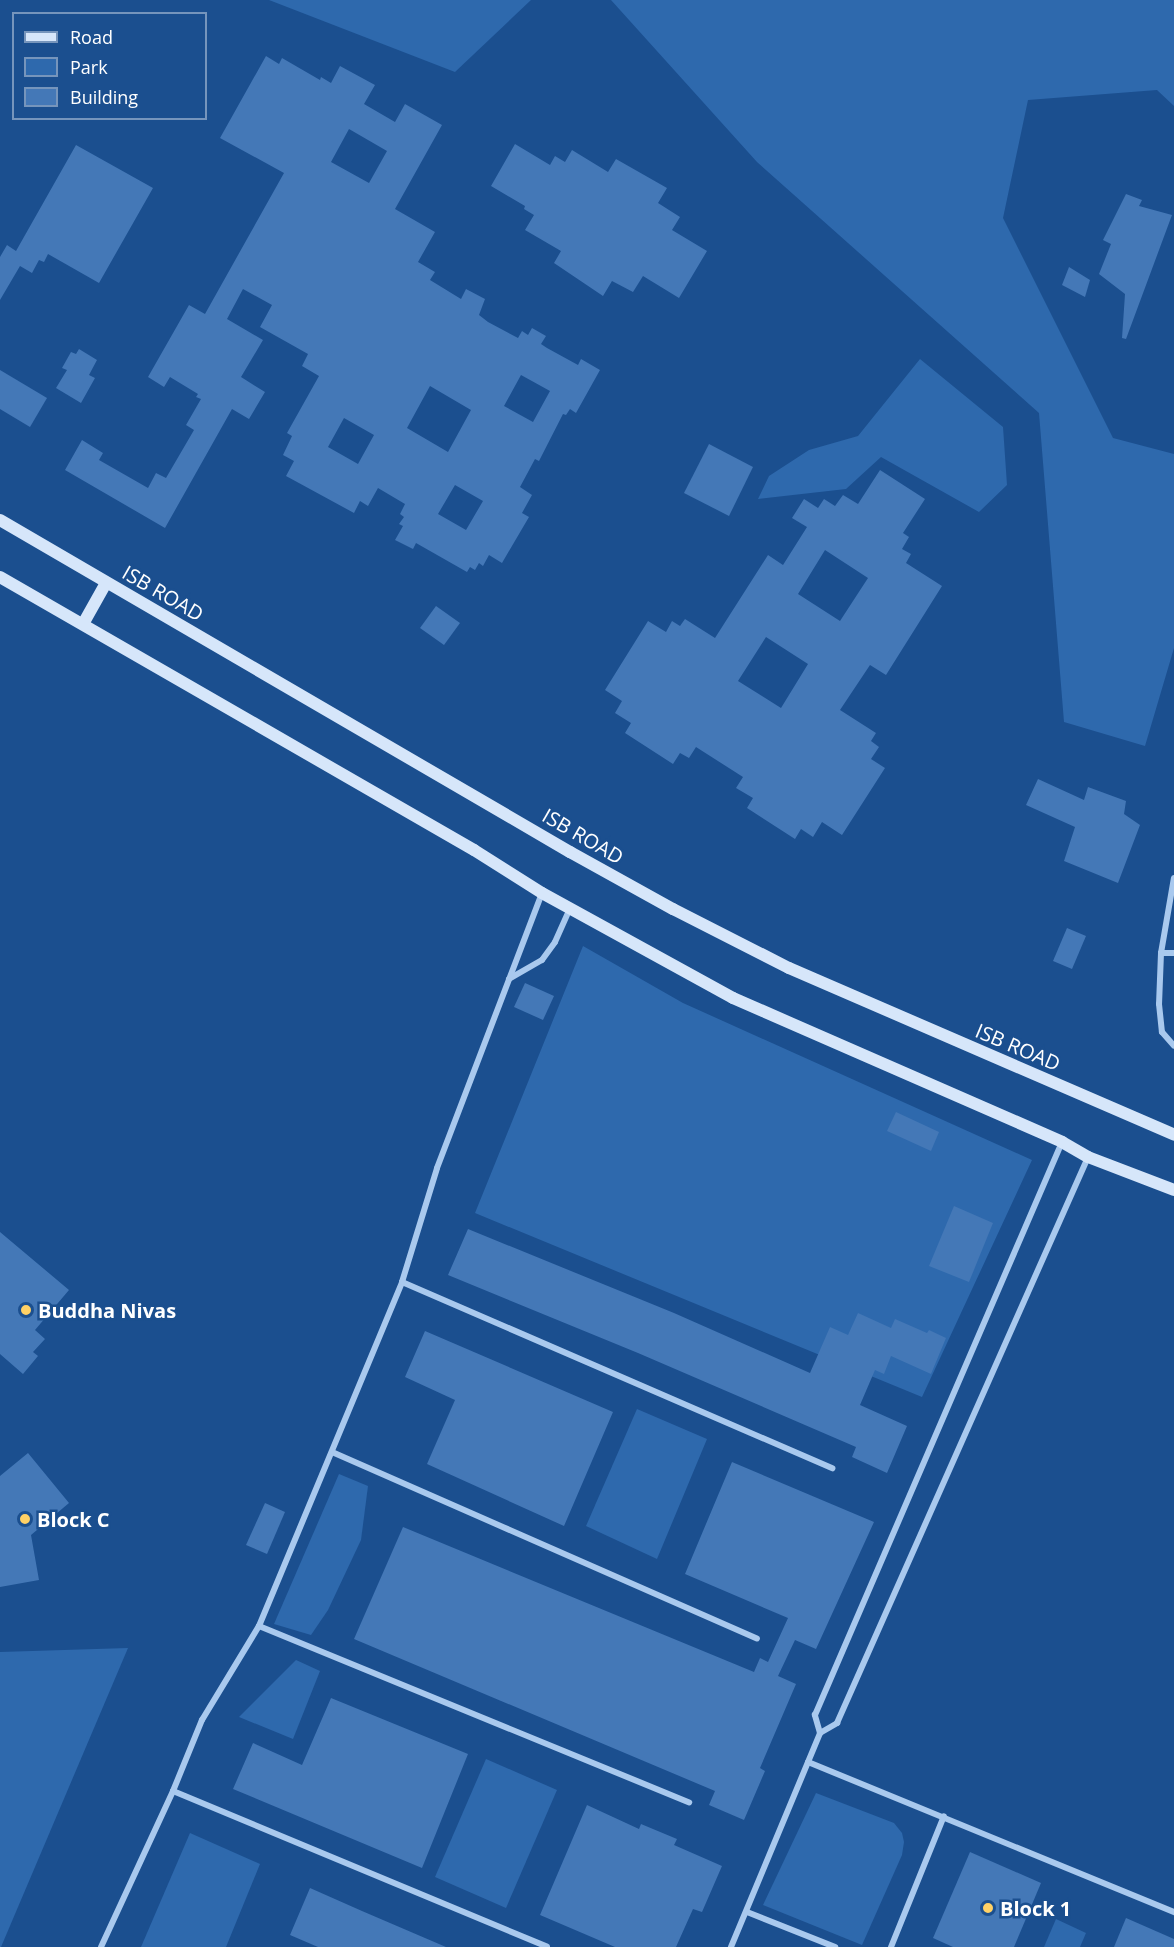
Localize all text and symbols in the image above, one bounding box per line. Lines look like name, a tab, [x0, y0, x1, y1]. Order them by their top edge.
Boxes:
legend	[12, 12, 207, 120]
text: Road	[70, 25, 113, 49]
text: Park	[70, 55, 108, 79]
text: Building	[70, 85, 138, 109]
street label: ISB ROAD	[118, 560, 208, 626]
street label: ISB ROAD	[538, 803, 628, 869]
street label: ISB ROAD	[972, 1018, 1064, 1076]
place label: Buddha Nivas	[38, 1298, 176, 1322]
marker: Buddha Nivas	[19, 1303, 33, 1317]
place label: Block C	[37, 1507, 110, 1531]
marker: Block C	[18, 1512, 32, 1526]
place label: Block 1	[1000, 1896, 1071, 1920]
marker: Block 1	[981, 1901, 995, 1915]

